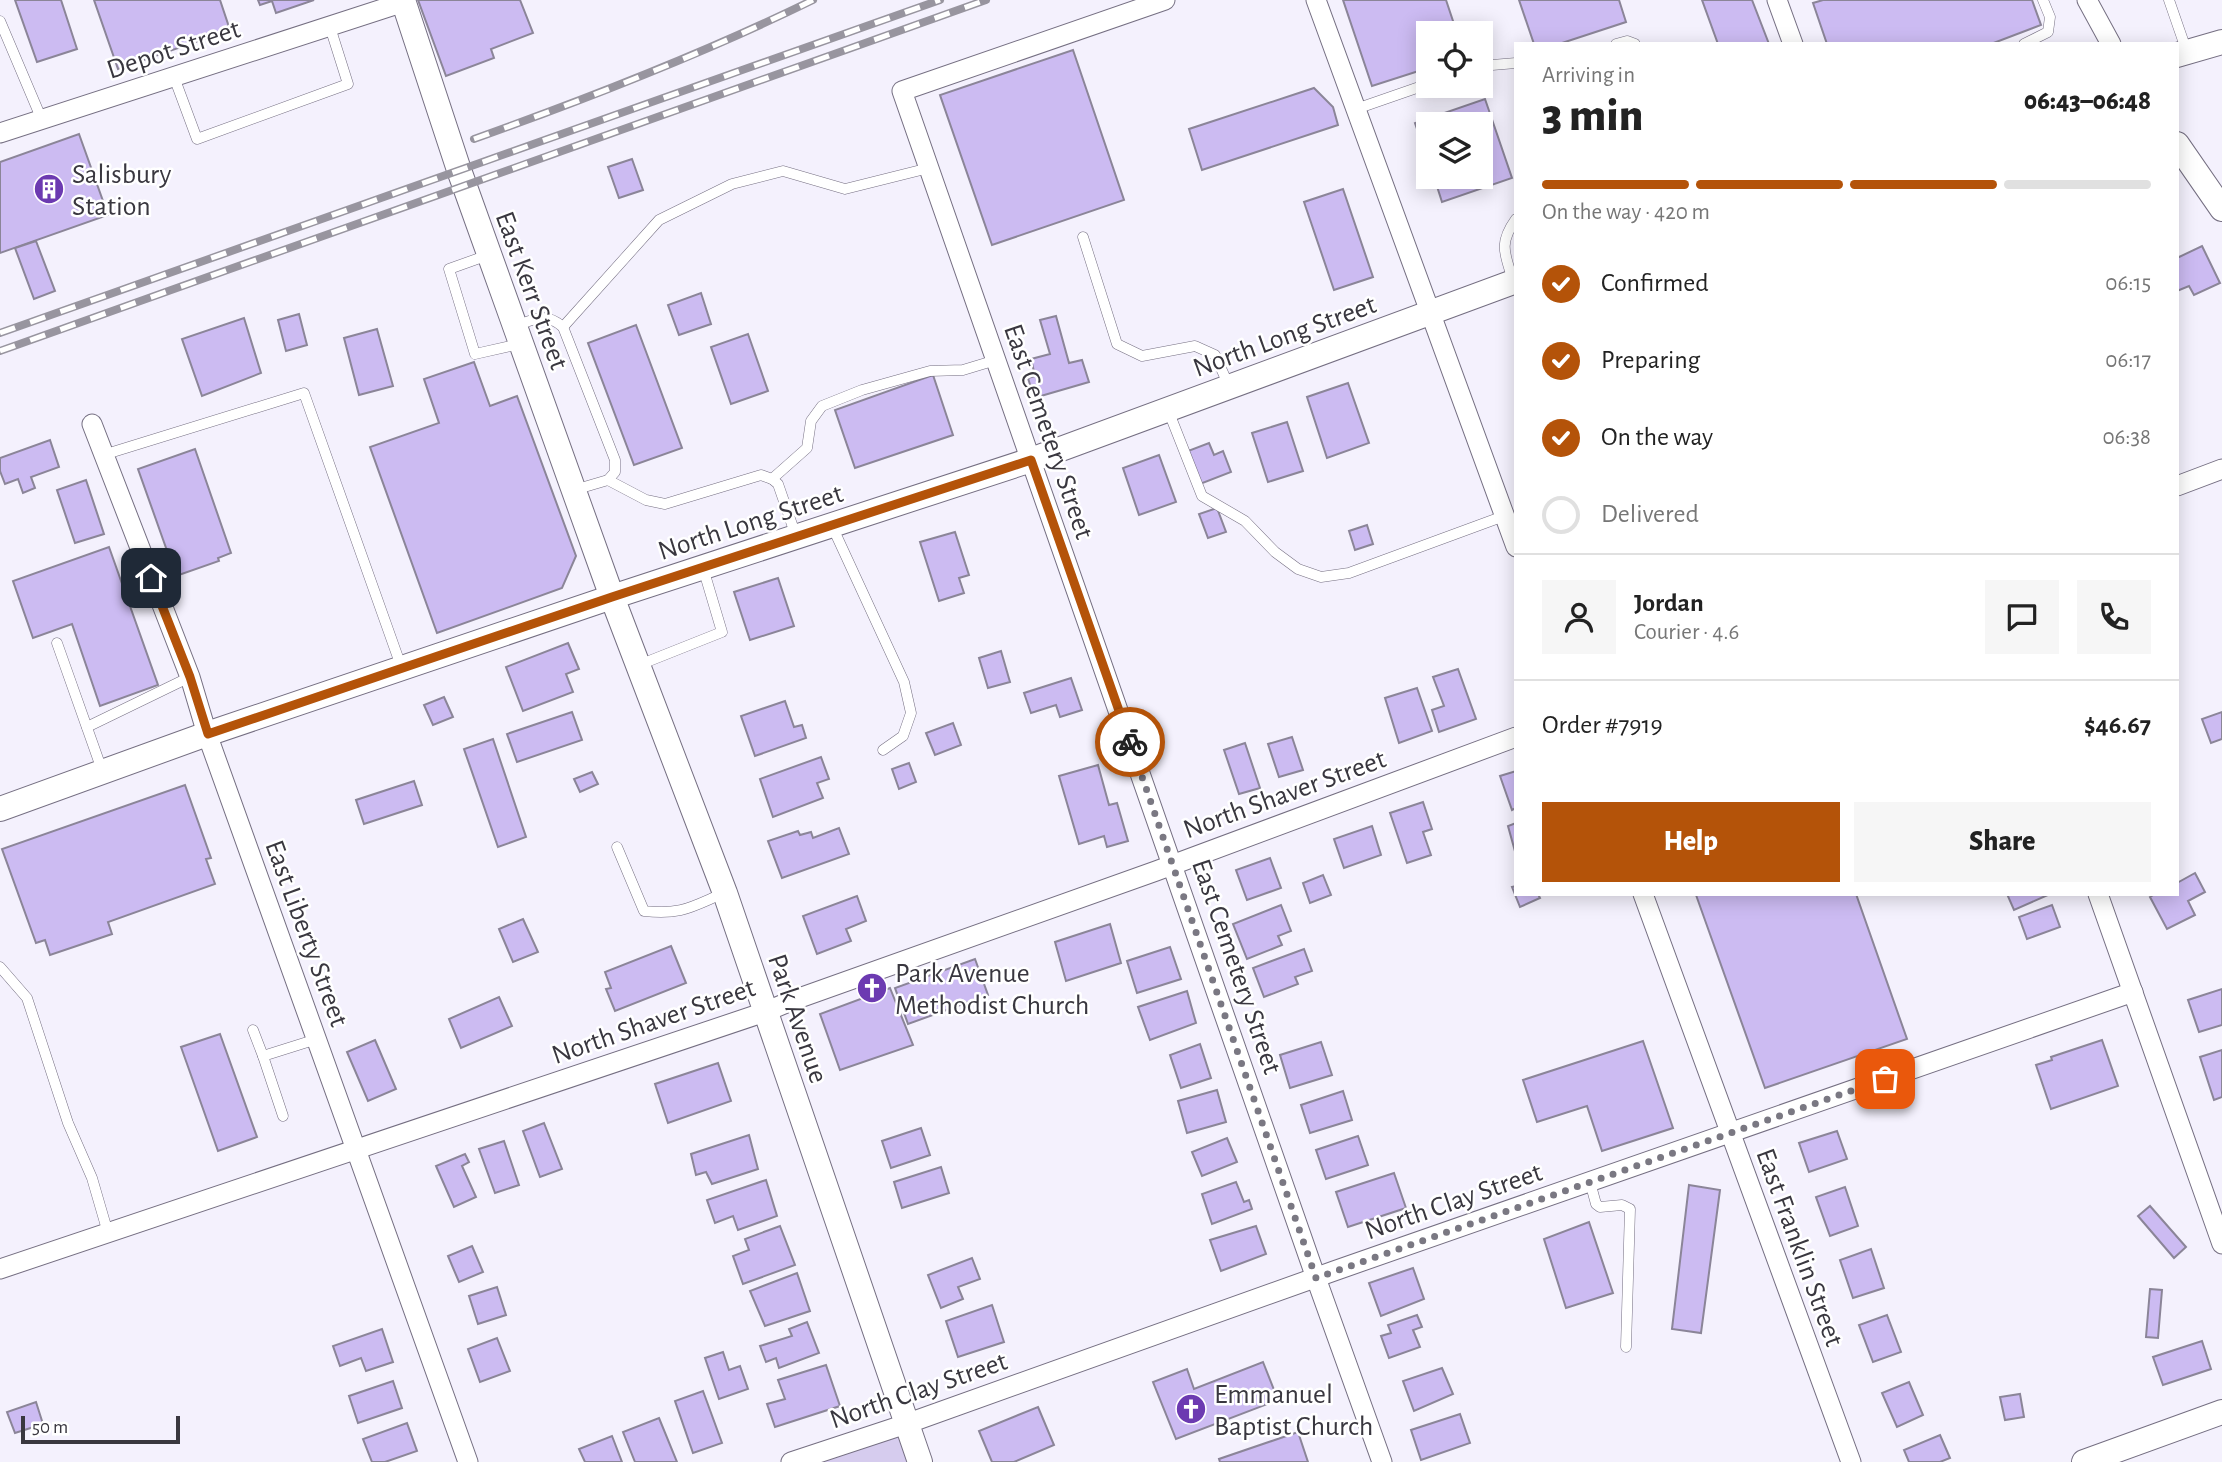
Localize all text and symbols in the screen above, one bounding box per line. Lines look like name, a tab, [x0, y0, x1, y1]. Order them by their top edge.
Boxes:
street label: Depot Street	[103, 15, 244, 85]
map controls	[1416, 21, 1493, 189]
button: locate	[1416, 21, 1493, 98]
text: Arriving in	[1542, 64, 1635, 87]
text: 06:43–06:48	[2024, 88, 2151, 114]
text: 3 min	[1542, 93, 1643, 139]
button: layers	[1416, 112, 1493, 189]
place label: Salisbury Station	[72, 161, 171, 221]
building icon: Salisbury Station	[32, 172, 66, 206]
text: On the way · 420 m	[1542, 201, 1710, 224]
street label: East Kerr Street	[490, 208, 573, 374]
icon: check	[1542, 265, 1580, 303]
text: Confirmed	[1601, 270, 1709, 296]
text: 06:15	[2105, 272, 2151, 295]
street label: North Long Street	[1189, 291, 1380, 383]
street label: East Cemetery Street	[998, 321, 1098, 543]
icon: check	[1542, 342, 1580, 380]
text: Preparing	[1601, 347, 1700, 373]
text: 06:17	[2105, 349, 2151, 372]
icon: check	[1542, 419, 1580, 457]
text: On the way	[1601, 424, 1713, 450]
text: 06:38	[2102, 426, 2151, 449]
street label: North Long Street	[655, 480, 847, 566]
text: Delivered	[1601, 501, 1699, 527]
pin	[121, 548, 181, 608]
icon: home	[132, 559, 170, 597]
button: person	[1542, 580, 1616, 654]
button: chat	[1985, 580, 2059, 654]
button: phone	[2077, 580, 2151, 654]
text: Jordan	[1634, 590, 1704, 616]
text: Courier · 4.6	[1634, 621, 1739, 644]
courier	[1095, 707, 1165, 777]
text: Order #7919	[1542, 712, 1663, 738]
text: $46.67	[2084, 712, 2151, 738]
icon: bike	[1111, 723, 1149, 761]
street label: North Shaver Street	[1180, 745, 1390, 844]
button: Help	[1542, 802, 1840, 882]
button: Share	[1854, 802, 2151, 882]
street label: East Liberty Street	[259, 837, 353, 1031]
street label: East Cemetery Street	[1186, 856, 1286, 1078]
street label: Park Avenue	[762, 950, 832, 1087]
place label: Park Avenue Methodist Church	[895, 960, 1089, 1020]
church icon: Park Avenue Methodist Church	[855, 971, 889, 1005]
street label: North Shaver Street	[548, 974, 759, 1070]
pin	[1855, 1049, 1915, 1109]
icon: bag	[1866, 1060, 1904, 1098]
street label: East Franklin Street	[1750, 1145, 1848, 1350]
street label: North Clay Street	[1361, 1158, 1546, 1245]
street label: North Clay Street	[826, 1347, 1011, 1434]
place label: Emmanuel Baptist Church	[1214, 1381, 1373, 1441]
church icon: Emmanuel Baptist Church	[1174, 1392, 1208, 1426]
scale bar	[21, 1413, 180, 1445]
text: 50 m	[32, 1418, 68, 1437]

